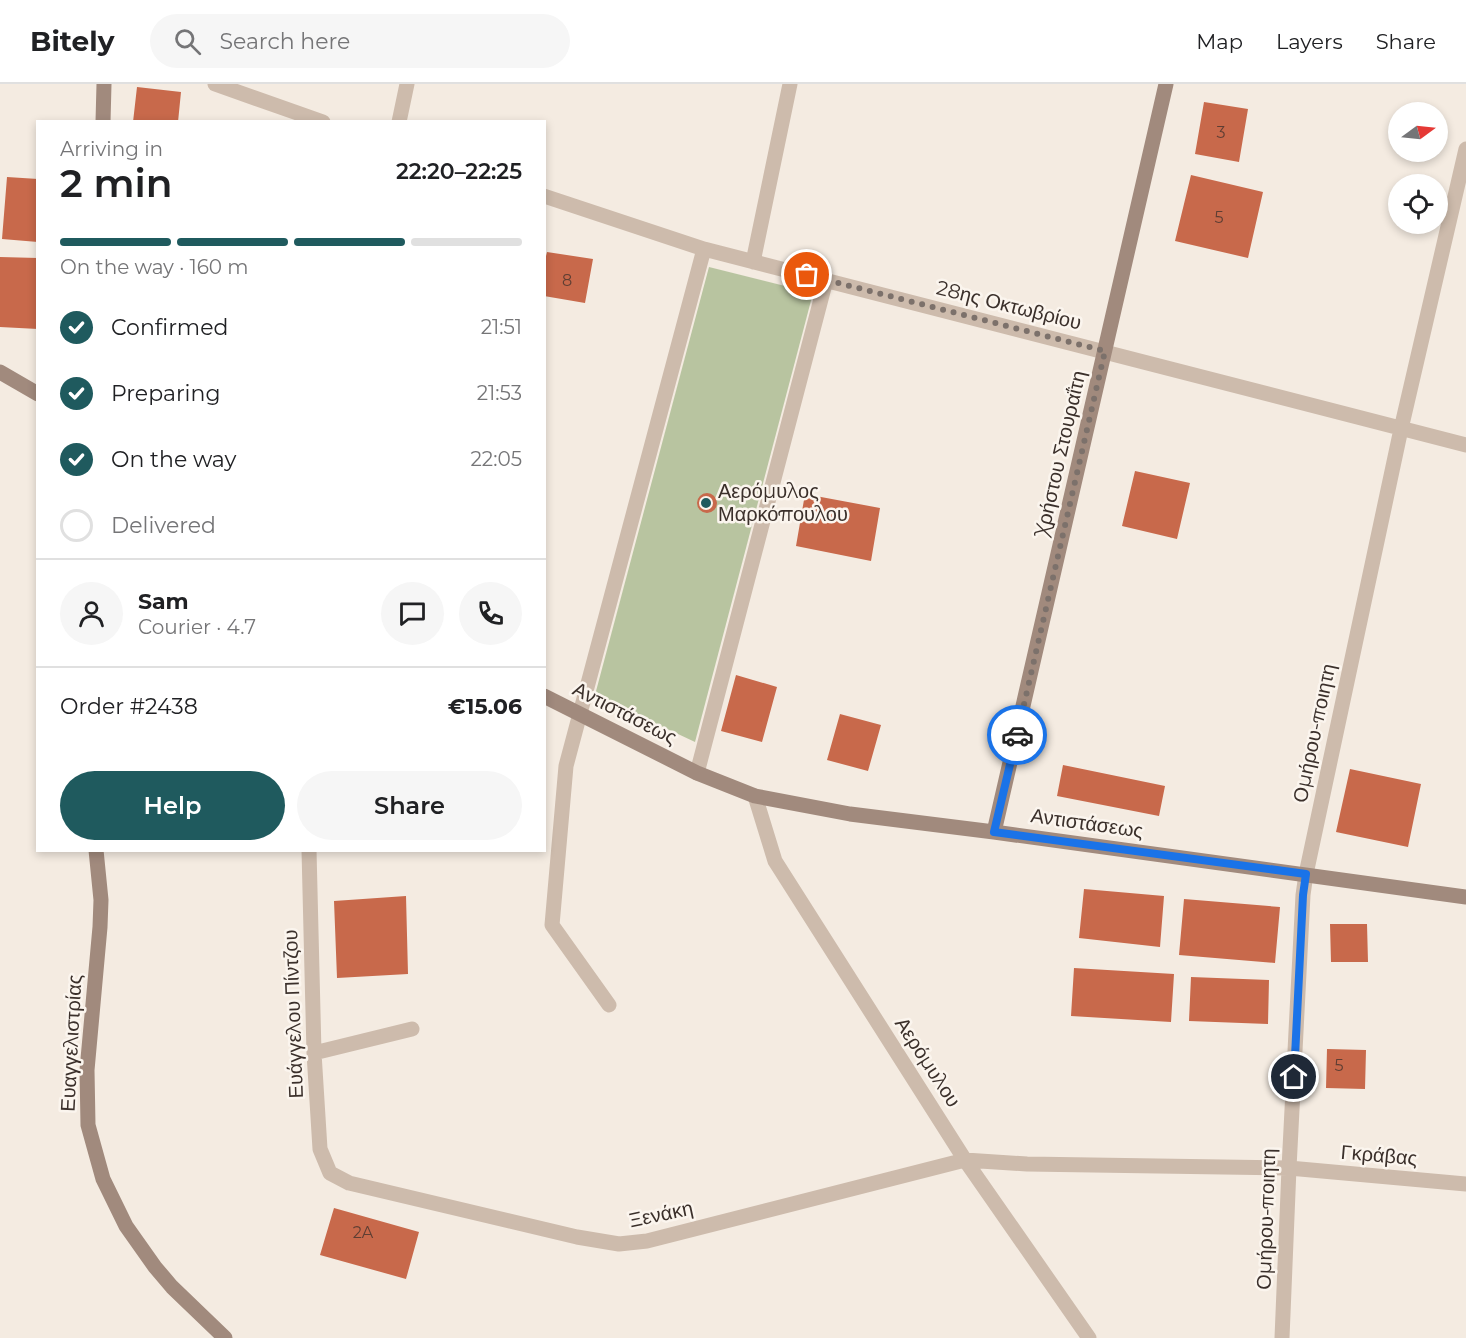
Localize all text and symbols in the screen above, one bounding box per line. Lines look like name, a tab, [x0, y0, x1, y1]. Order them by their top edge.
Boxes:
search box	[150, 14, 570, 68]
text: Bitely	[30, 24, 114, 58]
icon: search	[171, 25, 204, 58]
text: Search here	[219, 28, 350, 55]
text: Map	[1196, 29, 1243, 54]
text: Layers	[1276, 29, 1343, 54]
text: Share	[1376, 29, 1436, 54]
north arrow	[1388, 102, 1448, 162]
map controls	[1388, 102, 1448, 234]
house number: 3	[1216, 123, 1226, 142]
text: Arriving in	[60, 137, 163, 161]
text: 22:20–22:25	[396, 158, 522, 185]
text: 2 min	[60, 159, 173, 207]
button: locate	[1388, 174, 1448, 234]
house number: 5	[1214, 208, 1224, 227]
pin	[781, 249, 832, 300]
text: On the way · 160 m	[60, 255, 249, 279]
icon: bag	[790, 258, 823, 291]
house number: 8	[562, 271, 572, 290]
street label: 28ης Οκτωβρίου	[934, 275, 1084, 335]
icon: check	[60, 311, 93, 344]
text: Confirmed	[111, 314, 228, 341]
text: 21:51	[481, 315, 522, 339]
street label: Χρήστου Στουραΐτη	[1029, 368, 1091, 541]
icon: check	[60, 377, 93, 410]
text: Preparing	[111, 380, 220, 407]
text: 21:53	[477, 381, 522, 405]
icon: check	[60, 443, 93, 476]
text: On the way	[111, 446, 236, 473]
text: 22:05	[470, 447, 522, 471]
place label: Αερόμυλος Μαρκόπουλου	[718, 479, 848, 526]
marker: Αερόμυλος Μαρκόπουλου	[699, 496, 713, 510]
text: Delivered	[111, 512, 216, 539]
button: person	[60, 582, 123, 645]
button: chat	[381, 582, 444, 645]
button: phone	[459, 582, 522, 645]
text: Sam	[138, 588, 189, 615]
text: Courier · 4.7	[138, 615, 256, 639]
street label: Ομήρου-ποιητη	[1288, 661, 1340, 805]
street label: Αντιστάσεως	[569, 677, 681, 750]
text: Order #2438	[60, 693, 198, 720]
text: €15.06	[448, 693, 522, 720]
courier	[987, 705, 1047, 765]
icon: car	[1001, 719, 1034, 752]
button: Help	[60, 771, 285, 840]
button: Share	[297, 771, 522, 840]
street label: Αντιστάσεως	[1029, 803, 1145, 843]
street label: Ευάγγελου Πίντζου	[278, 929, 308, 1099]
street label: Ευαγγελιστρίας	[55, 973, 87, 1112]
street label: Αερόμυλου	[890, 1013, 966, 1111]
pin	[1268, 1051, 1319, 1102]
house number: 5	[1334, 1056, 1344, 1075]
icon: home	[1277, 1060, 1310, 1093]
street label: Γκράβας	[1340, 1140, 1419, 1170]
street label: Ομήρου-ποιητη	[1252, 1148, 1280, 1290]
street label: Ξενάκη	[627, 1196, 695, 1232]
house number: 2A	[353, 1223, 374, 1242]

